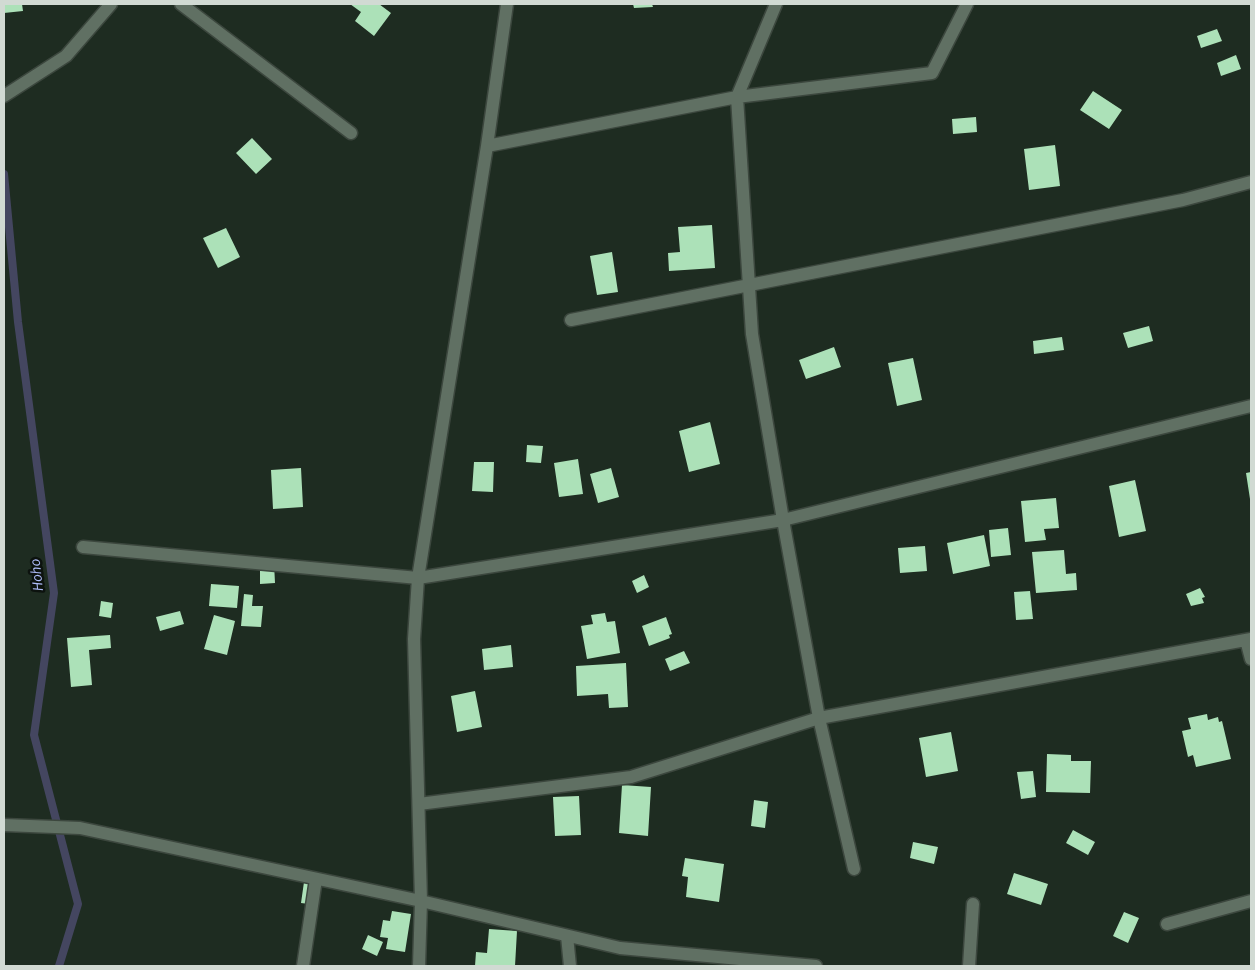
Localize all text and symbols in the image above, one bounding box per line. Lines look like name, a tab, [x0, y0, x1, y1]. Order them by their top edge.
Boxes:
water label: Hoho	[27, 558, 49, 592]

